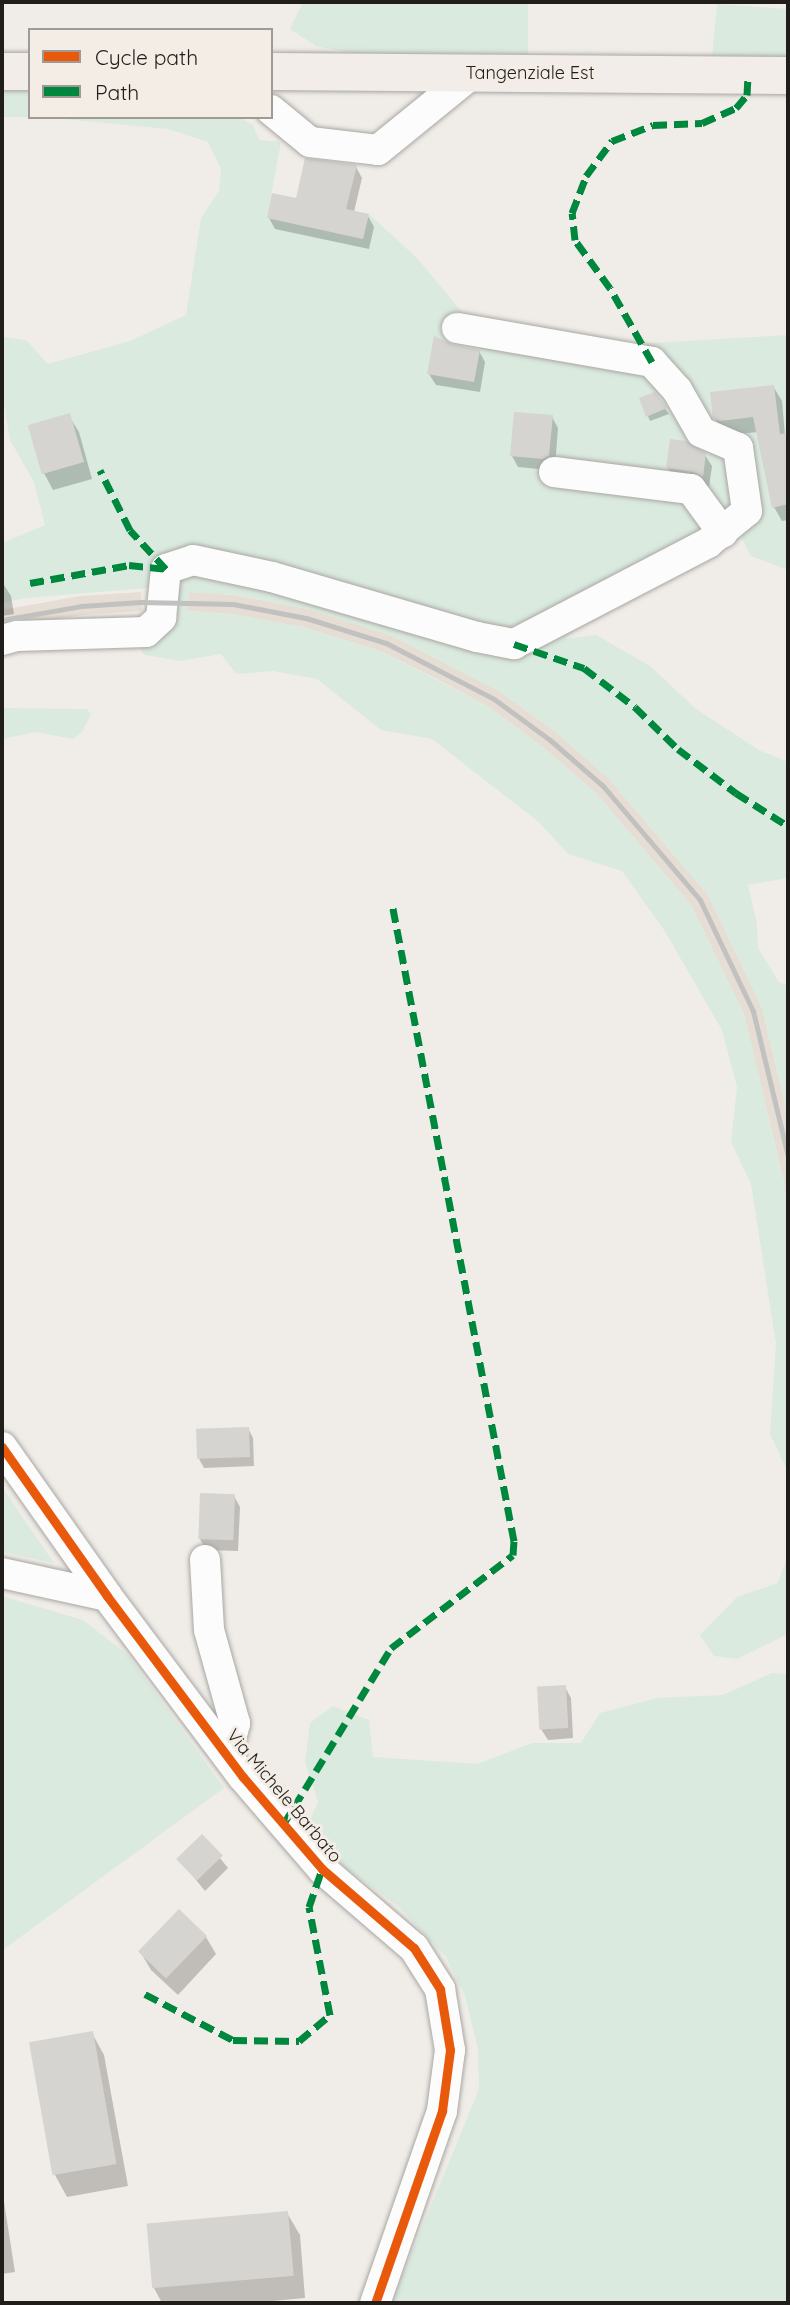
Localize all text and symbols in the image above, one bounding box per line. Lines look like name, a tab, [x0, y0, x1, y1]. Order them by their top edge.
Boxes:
legend	[28, 28, 273, 119]
text: Cycle path	[95, 44, 198, 70]
street label: Tangenziale Est	[465, 62, 595, 84]
text: Path	[95, 79, 139, 105]
street label: Via Michele Barbato	[222, 1725, 346, 1867]

